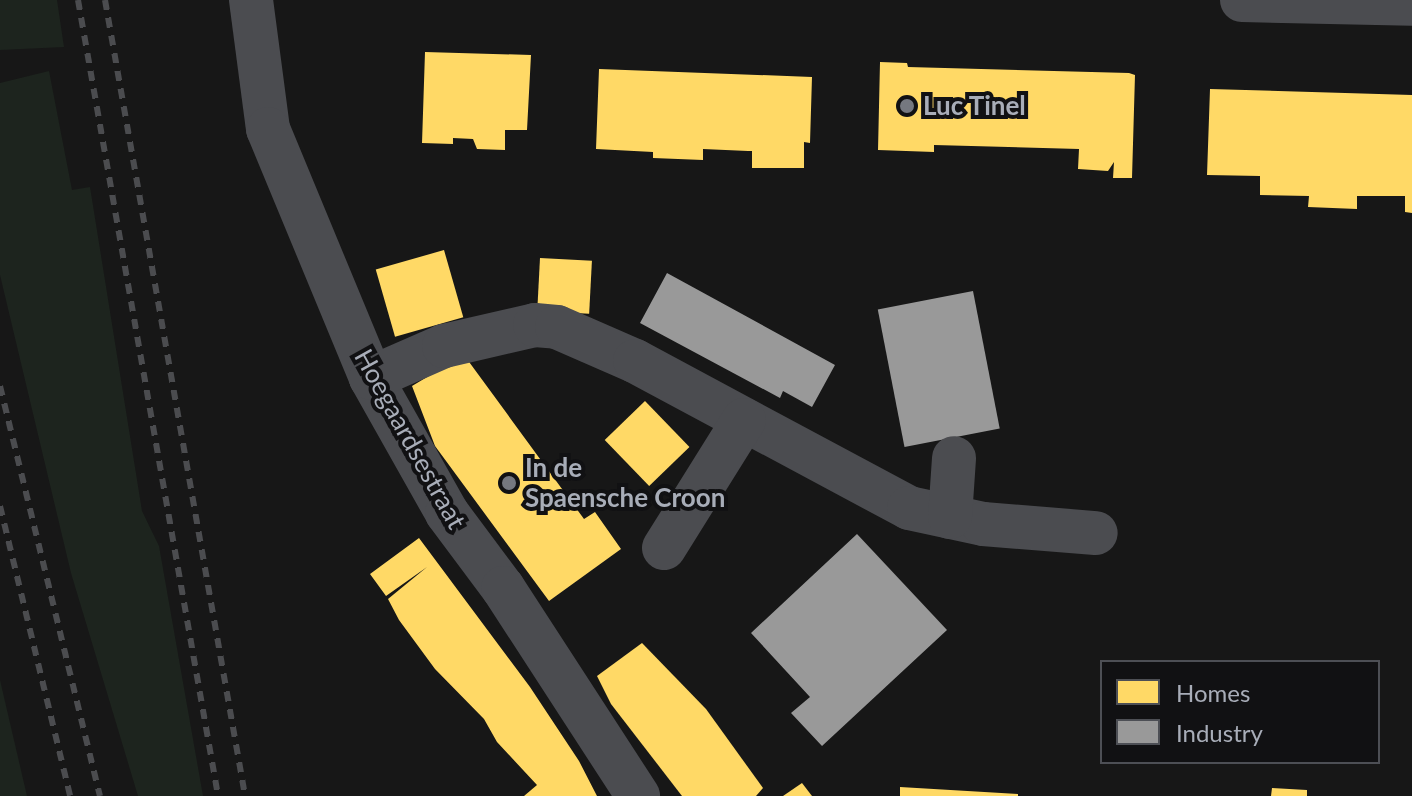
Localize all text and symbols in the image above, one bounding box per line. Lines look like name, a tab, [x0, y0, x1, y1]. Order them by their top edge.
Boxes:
place label: Luc Tinel	[923, 90, 1027, 122]
marker: Luc Tinel	[898, 97, 916, 115]
street label: Hoegaardsestraat	[348, 344, 472, 534]
place label: In de Spaensche Croon	[525, 452, 725, 514]
marker: In de Spaensche Croon	[500, 474, 518, 492]
legend	[1100, 660, 1380, 764]
text: Homes	[1176, 678, 1250, 707]
text: Industry	[1176, 718, 1263, 747]

